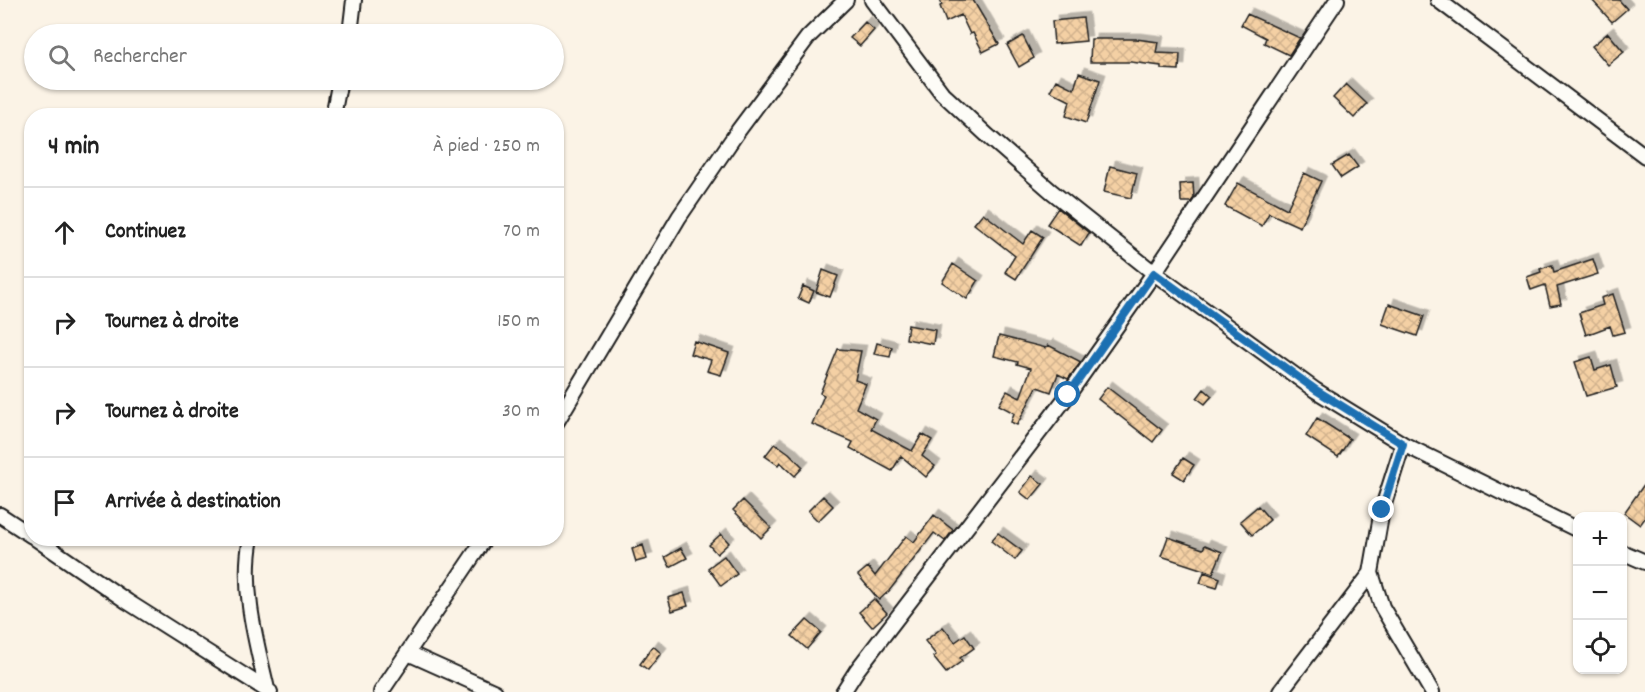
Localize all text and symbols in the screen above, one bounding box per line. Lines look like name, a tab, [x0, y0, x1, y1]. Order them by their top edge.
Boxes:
search box	[24, 24, 564, 90]
icon: search	[45, 41, 78, 74]
text: Rechercher	[93, 42, 187, 73]
text: 4 min	[48, 129, 99, 166]
text: À pied · 250 m	[433, 133, 540, 161]
icon: ahead	[48, 216, 81, 249]
text: Continuez	[105, 217, 186, 248]
text: 70 m	[503, 218, 540, 246]
icon: right	[48, 306, 81, 339]
text: Tournez à droite	[105, 307, 239, 338]
text: 150 m	[497, 308, 540, 336]
route start	[1054, 381, 1080, 407]
icon: right	[48, 396, 81, 429]
text: Tournez à droite	[105, 397, 239, 428]
text: 30 m	[502, 398, 540, 426]
icon: arrive	[48, 486, 81, 519]
text: Arrivée à destination	[105, 487, 281, 518]
route end	[1368, 496, 1394, 522]
map controls	[1573, 512, 1627, 674]
button: +	[1573, 512, 1627, 566]
button: −	[1573, 566, 1627, 620]
button: locate	[1573, 620, 1627, 674]

